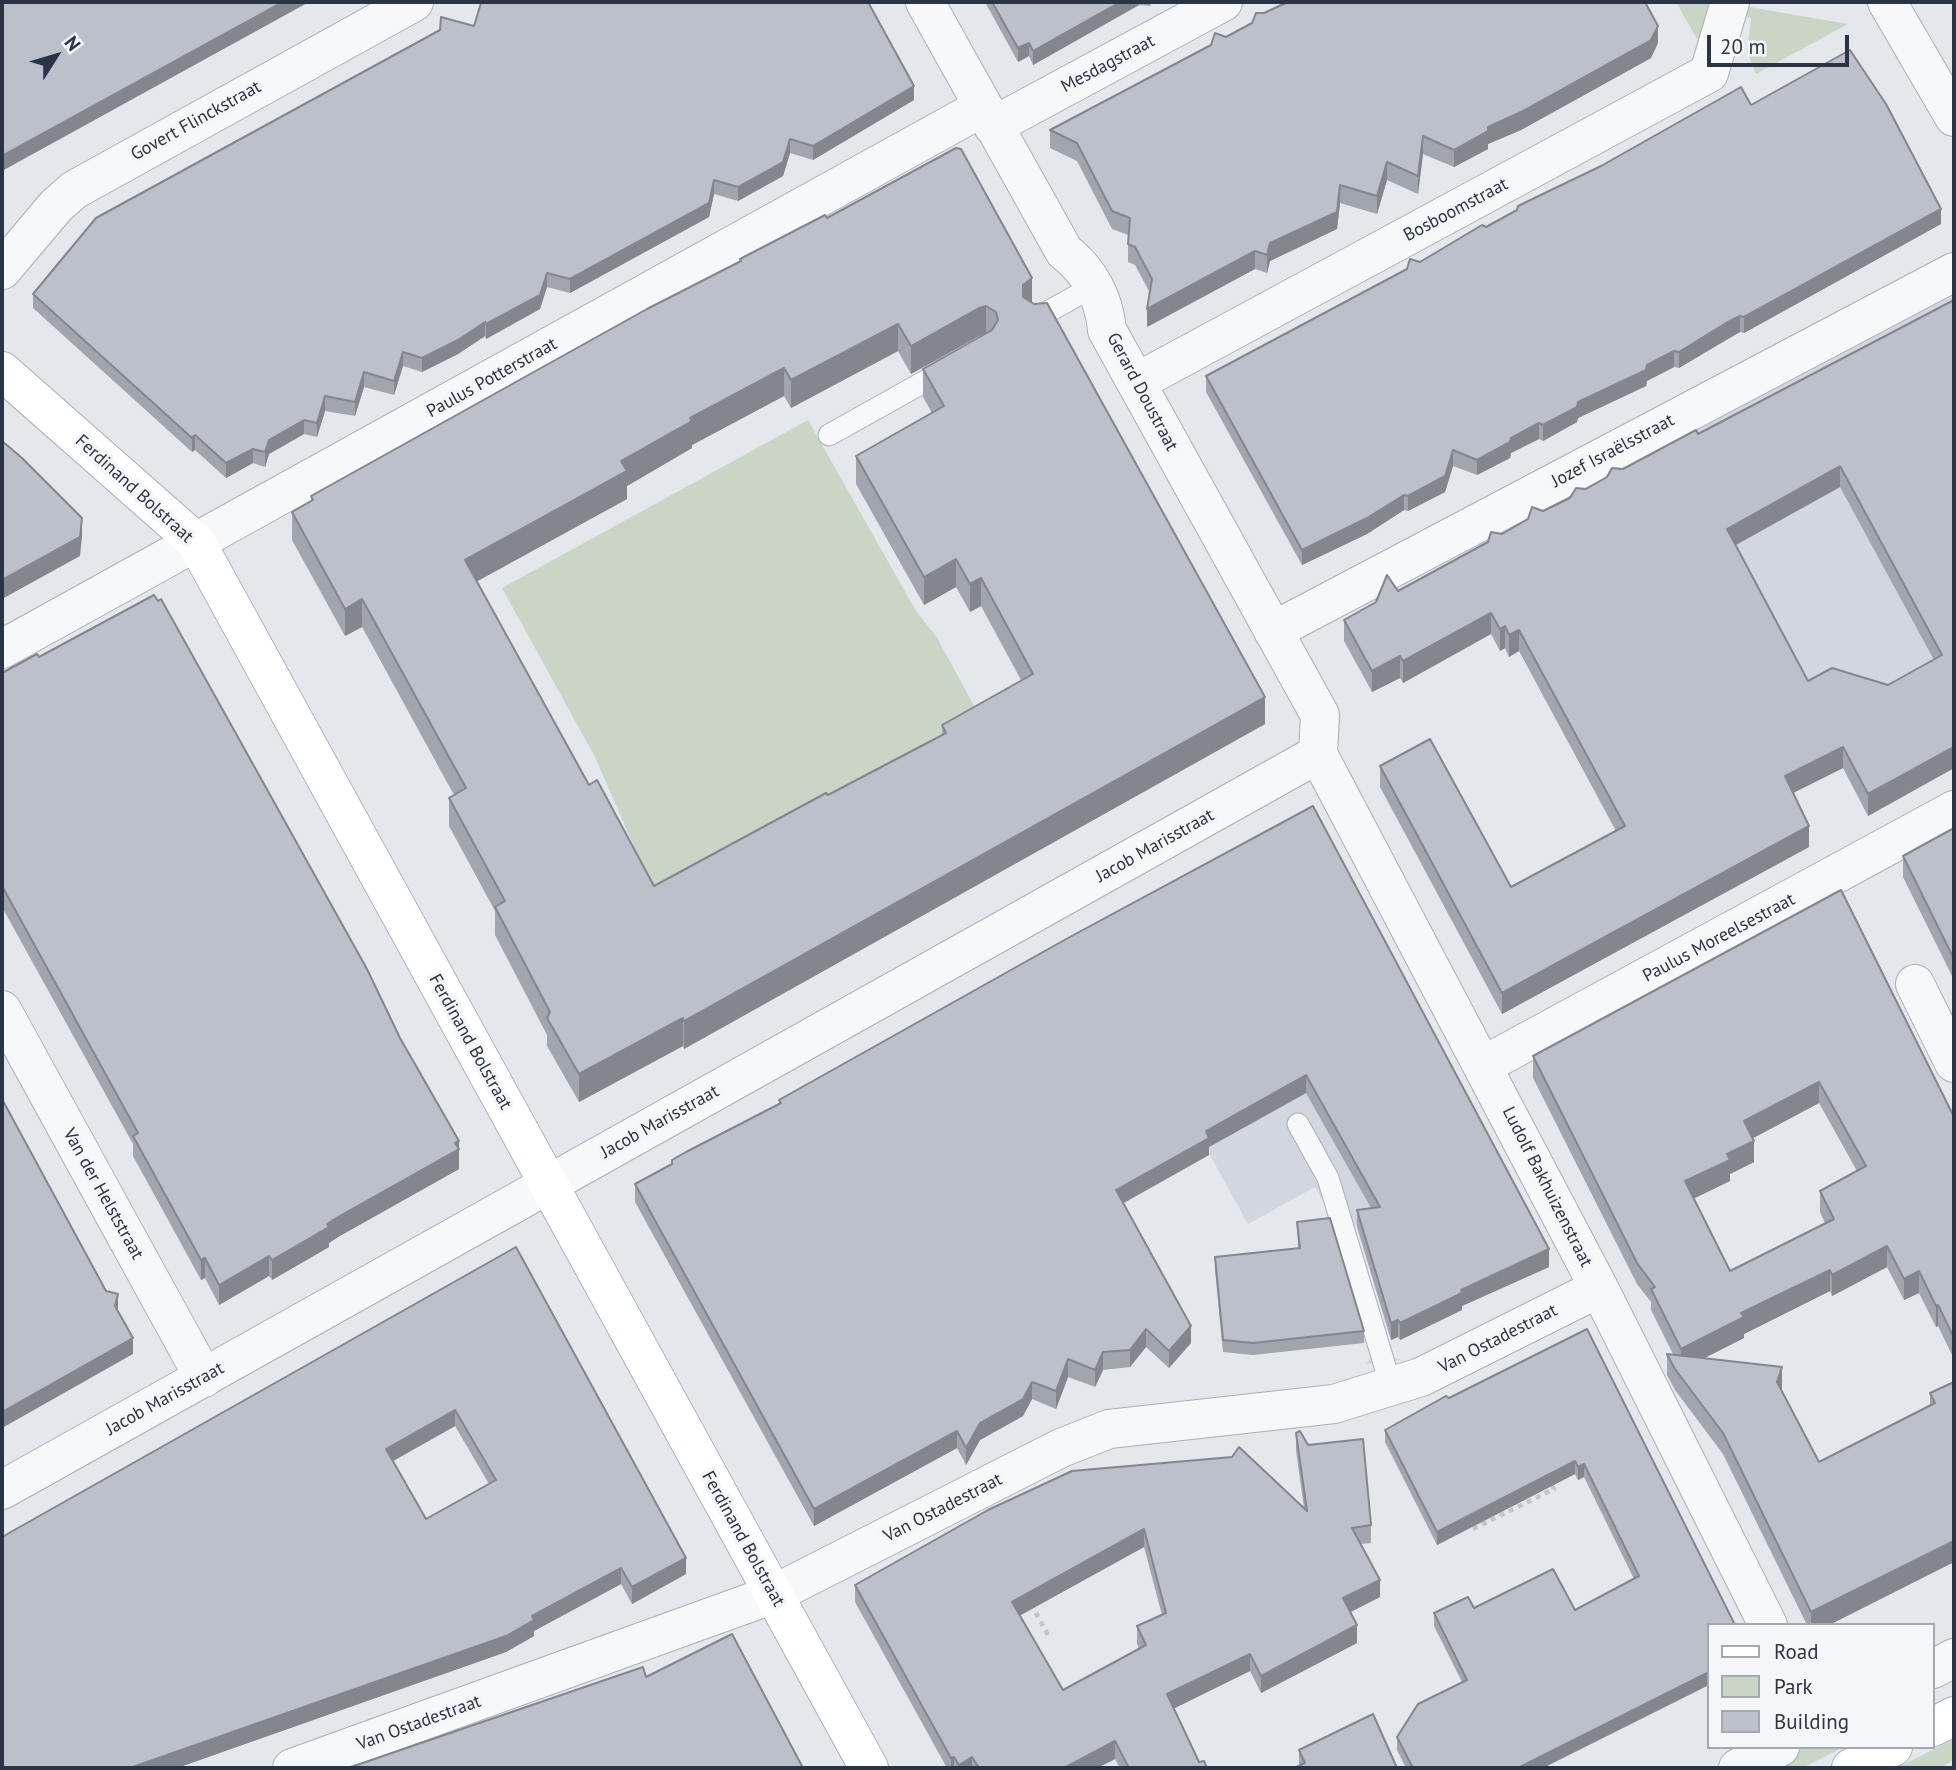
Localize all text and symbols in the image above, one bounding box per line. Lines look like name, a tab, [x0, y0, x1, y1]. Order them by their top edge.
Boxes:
north arrow	[21, 21, 91, 91]
scale bar	[1711, 21, 1853, 65]
street label: Mesdagstraat	[1057, 30, 1159, 98]
text: N	[59, 31, 86, 56]
text: 20 m	[1720, 33, 1766, 60]
street label: Govert Flinckstraat	[127, 76, 265, 166]
street label: Bosboomstraat	[1400, 173, 1512, 247]
street label: Gerard Doustraat	[1102, 329, 1182, 455]
street label: Paulus Potterstraat	[423, 333, 561, 423]
street label: Jozef Israëlsstraat	[1548, 410, 1678, 492]
street label: Ferdinand Bolstraat	[71, 430, 197, 548]
street label: Jacob Marisstraat	[1092, 805, 1218, 887]
street label: Paulus Moreelsestraat	[1639, 889, 1799, 987]
street label: Ferdinand Bolstraat	[424, 971, 516, 1113]
street label: Jacob Marisstraat	[597, 1081, 723, 1163]
street label: Ludolf Bakhuizenstraat	[1497, 1103, 1597, 1271]
street label: Van der Helststraat	[58, 1125, 148, 1263]
street label: Van Ostadestraat	[1435, 1300, 1561, 1378]
street label: Jacob Marisstraat	[102, 1358, 228, 1440]
street label: Ferdinand Bolstraat	[697, 1468, 789, 1610]
street label: Van Ostadestraat	[880, 1469, 1006, 1547]
legend	[1708, 1623, 1935, 1749]
text: Road	[1774, 1638, 1818, 1665]
text: Park	[1774, 1673, 1813, 1700]
street label: Van Ostadestraat	[354, 1691, 484, 1755]
text: Building	[1774, 1708, 1849, 1735]

